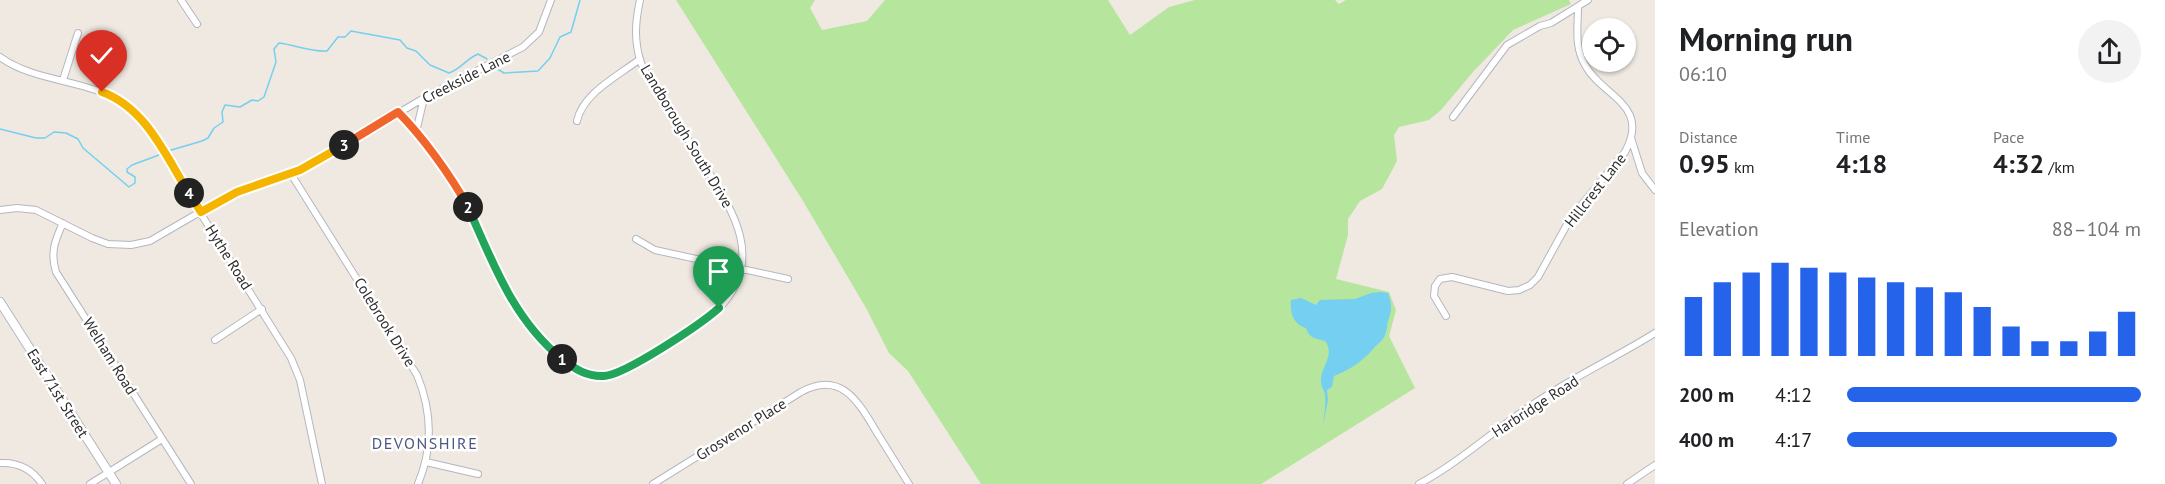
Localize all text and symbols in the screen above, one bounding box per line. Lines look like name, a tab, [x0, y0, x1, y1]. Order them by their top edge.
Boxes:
text: Morning run	[1679, 17, 1853, 60]
map controls	[1582, 18, 1636, 72]
button: locate	[1582, 18, 1636, 72]
button: share	[2078, 20, 2141, 83]
pin	[76, 30, 127, 92]
icon: check	[85, 39, 118, 72]
street label: Creekside Lane	[419, 47, 513, 107]
street label: Landborough South Drive	[637, 61, 737, 211]
text: 06:10	[1679, 61, 1727, 87]
text: Distance	[1679, 127, 1738, 147]
text: Time	[1836, 127, 1870, 147]
text: Pace	[1993, 127, 2024, 147]
pin: 3	[329, 130, 359, 160]
text: 3	[339, 135, 349, 155]
text: 0.95	[1679, 147, 1730, 180]
text: 4:18	[1836, 147, 1887, 180]
text: 4:32	[1993, 147, 2044, 180]
street label: Hillcrest Lane	[1560, 149, 1630, 231]
text: km	[1730, 157, 1755, 177]
text: /km	[2044, 157, 2075, 177]
pin: 4	[174, 178, 204, 208]
text: 4	[184, 183, 194, 203]
pin: 2	[453, 192, 483, 222]
text: 2	[463, 197, 473, 217]
text: Elevation	[1679, 216, 1759, 242]
text: 88–104 m	[2052, 216, 2141, 242]
street label: Hythe Road	[201, 221, 257, 293]
pin	[693, 246, 744, 308]
icon: arrive	[702, 255, 735, 288]
street label: Colebrook Drive	[350, 274, 420, 370]
street label: Welham Road	[79, 314, 141, 398]
pin: 1	[547, 344, 577, 374]
street label: East 71st Street	[23, 345, 93, 441]
text: 1	[557, 349, 567, 369]
street label: Harbridge Road	[1488, 371, 1582, 441]
text: 200 m	[1679, 382, 1734, 408]
text: 4:12	[1775, 382, 1812, 408]
street label: Grosvenor Place	[692, 394, 790, 464]
text: 400 m	[1679, 427, 1734, 453]
text: 4:17	[1775, 427, 1812, 453]
district label: DEVONSHIRE	[372, 433, 478, 453]

